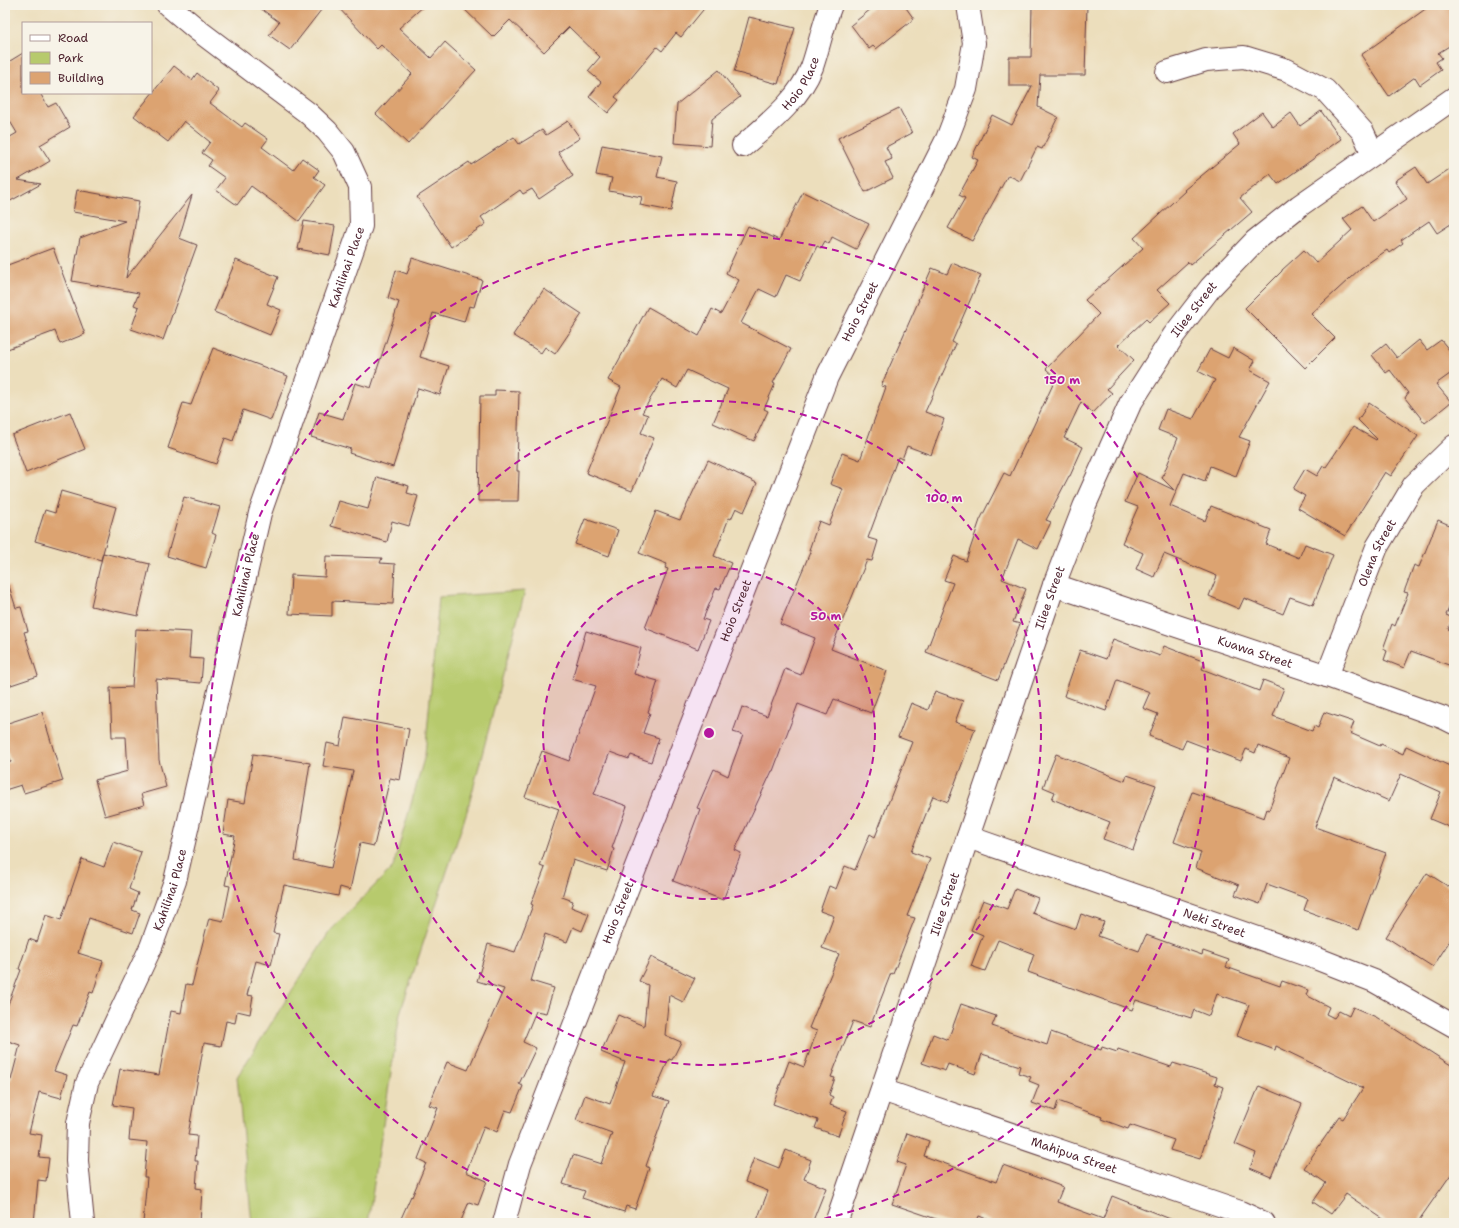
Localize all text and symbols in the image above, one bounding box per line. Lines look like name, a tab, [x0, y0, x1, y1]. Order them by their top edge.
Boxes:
legend	[22, 22, 152, 94]
text: Road	[58, 30, 89, 46]
text: Park	[58, 50, 84, 66]
street label: Hoio Place	[778, 54, 823, 114]
text: Building	[58, 70, 104, 86]
street label: Kahilinai Place	[325, 224, 368, 310]
street label: Iliee Street	[1167, 278, 1220, 340]
street label: Hoio Street	[838, 279, 882, 345]
text: 150 m	[1044, 372, 1080, 388]
text: 100 m	[926, 490, 963, 506]
street label: Olena Street	[1354, 516, 1400, 589]
street label: Kahilinai Place	[228, 531, 263, 618]
street label: Iliee Street	[1031, 564, 1069, 631]
street label: Hoio Street	[716, 577, 755, 644]
text: 50 m	[811, 608, 842, 624]
street label: Kuawa Street	[1215, 632, 1295, 672]
centre of rings	[702, 726, 716, 740]
street label: Kahilinai Place	[150, 847, 190, 933]
street label: Iliee Street	[927, 870, 963, 938]
street label: Hoio Street	[599, 879, 637, 946]
street label: Neki Street	[1181, 905, 1248, 941]
street label: Mahipua Street	[1029, 1133, 1119, 1178]

